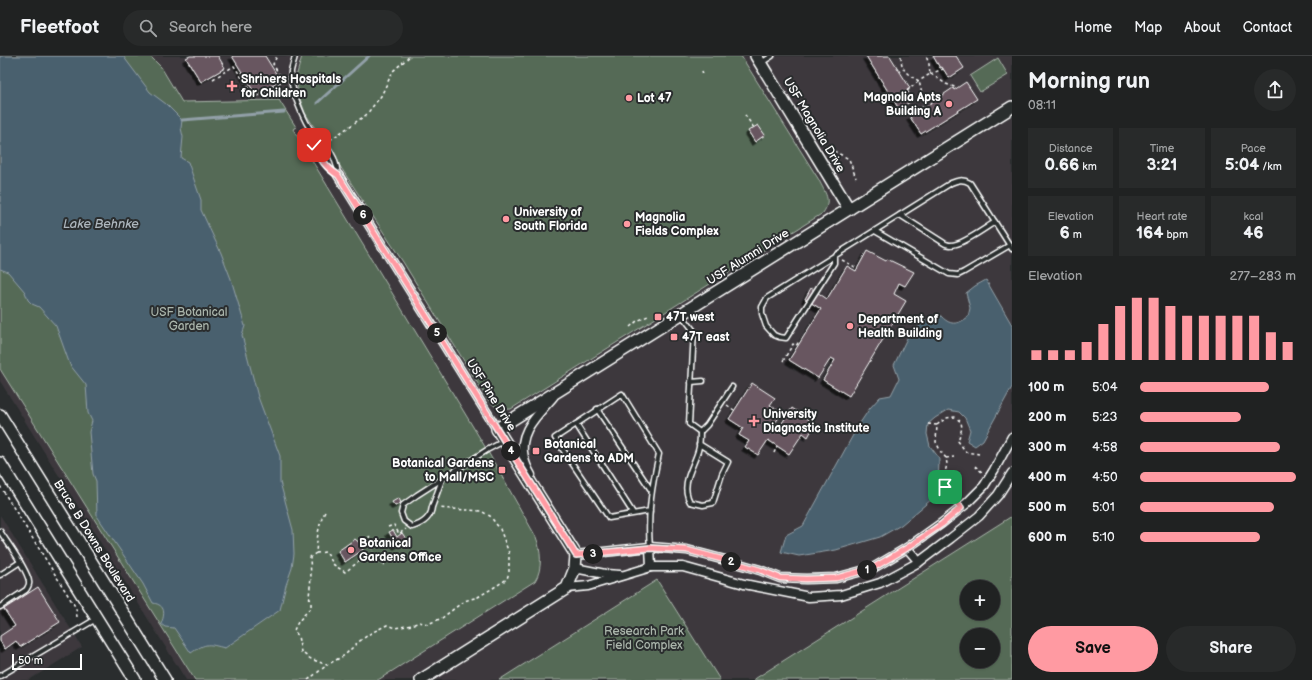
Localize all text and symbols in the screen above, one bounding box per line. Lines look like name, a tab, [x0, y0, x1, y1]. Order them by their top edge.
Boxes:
search box	[123, 10, 403, 46]
text: Fleetfoot	[20, 16, 99, 39]
icon: search	[137, 17, 159, 39]
text: Search here	[169, 18, 252, 37]
text: Home	[1074, 19, 1112, 36]
text: Map	[1134, 19, 1162, 36]
text: About	[1184, 19, 1221, 36]
text: Contact	[1243, 19, 1292, 36]
text: Morning run	[1028, 68, 1150, 95]
button: share	[1254, 69, 1296, 111]
place label: Shriners Hospitals for Children	[241, 72, 341, 101]
street label: USF Magnolia Drive	[780, 75, 848, 175]
marker: Shriners Hospitals for Children	[226, 80, 238, 92]
place label: Magnolia Apts Building A	[863, 90, 942, 119]
place label: Lot 47	[637, 91, 672, 106]
marker: Lot 47	[624, 93, 634, 103]
text: 08:11	[1028, 97, 1056, 113]
marker: Magnolia Apts Building A	[944, 99, 954, 109]
pin	[297, 128, 331, 162]
icon: check	[303, 134, 325, 156]
text: Distance	[1049, 142, 1093, 155]
text: Time	[1150, 142, 1174, 155]
text: Pace	[1241, 142, 1266, 155]
text: 0.66	[1044, 155, 1079, 175]
text: 3:21	[1146, 155, 1177, 175]
text: 5:04	[1225, 155, 1259, 175]
text: km	[1079, 160, 1097, 173]
text: /km	[1259, 160, 1282, 173]
pin: 6	[353, 205, 373, 225]
place label: University of South Florida	[514, 205, 587, 234]
text: 6	[360, 208, 366, 221]
place label: Magnolia Fields Complex	[635, 210, 719, 239]
text: Elevation	[1048, 210, 1094, 223]
text: Heart rate	[1137, 210, 1187, 223]
text: kcal	[1243, 210, 1263, 223]
marker: University of South Florida	[501, 214, 511, 224]
water label: Lake Behnke	[63, 216, 139, 232]
marker: Magnolia Fields Complex	[622, 219, 632, 229]
text: 6	[1059, 223, 1070, 243]
text: 164	[1136, 223, 1163, 243]
text: 46	[1243, 223, 1263, 243]
street label: USF Alumni Drive	[704, 226, 792, 288]
text: m	[1070, 228, 1082, 241]
text: bpm	[1163, 228, 1188, 241]
text: Elevation	[1028, 268, 1082, 284]
text: 277–283 m	[1229, 268, 1296, 284]
park label: USF Botanical Garden	[151, 305, 227, 334]
place label: 47T west	[666, 310, 714, 325]
marker: 47T west	[653, 312, 663, 322]
place label: Department of Health Building	[858, 312, 942, 341]
marker: Department of Health Building	[845, 321, 855, 331]
pin: 5	[427, 323, 447, 343]
text: 5	[434, 326, 440, 339]
place label: 47T east	[682, 330, 729, 345]
marker: 47T east	[669, 332, 679, 342]
street label: USF Pine Drive	[463, 356, 519, 434]
text: 100 m	[1028, 379, 1064, 395]
text: 5:04	[1092, 379, 1118, 395]
place label: University Diagnostic Institute	[763, 407, 869, 436]
text: 200 m	[1028, 409, 1066, 425]
text: 5:23	[1092, 409, 1117, 425]
marker: University Diagnostic Institute	[748, 415, 760, 427]
place label: Botanical Gardens to ADM	[544, 437, 634, 466]
text: 300 m	[1028, 439, 1066, 455]
text: 4:58	[1092, 439, 1118, 455]
pin: 4	[501, 441, 521, 461]
text: 4	[508, 444, 514, 457]
marker: Botanical Gardens to ADM	[531, 446, 541, 456]
place label: Botanical Gardens to Mall/MSC	[392, 456, 494, 485]
marker: Botanical Gardens to Mall/MSC	[497, 465, 507, 475]
text: 400 m	[1028, 469, 1066, 485]
text: 4:50	[1092, 469, 1118, 485]
pin	[928, 470, 962, 504]
icon: arrive	[934, 476, 956, 498]
street label: Bruce B Downs Boulevard	[50, 477, 138, 605]
text: 500 m	[1028, 499, 1066, 515]
text: 5:01	[1092, 499, 1115, 515]
text: 600 m	[1028, 529, 1067, 545]
text: 5:10	[1092, 529, 1115, 545]
place label: Botanical Gardens Office	[359, 536, 441, 565]
pin: 3	[583, 544, 603, 564]
marker: Botanical Gardens Office	[346, 545, 356, 555]
text: 3	[590, 547, 596, 560]
pin: 2	[721, 552, 741, 572]
text: 2	[728, 555, 734, 568]
pin: 1	[857, 560, 877, 580]
text: 1	[865, 563, 869, 576]
map controls	[960, 580, 1000, 668]
button: +	[960, 580, 1000, 620]
park label: Research Park Field Complex	[604, 624, 684, 653]
button: Save	[1028, 626, 1158, 672]
button: Share	[1166, 626, 1296, 672]
button: −	[960, 628, 1000, 668]
scale bar	[12, 652, 82, 671]
text: 50 m	[18, 654, 43, 667]

